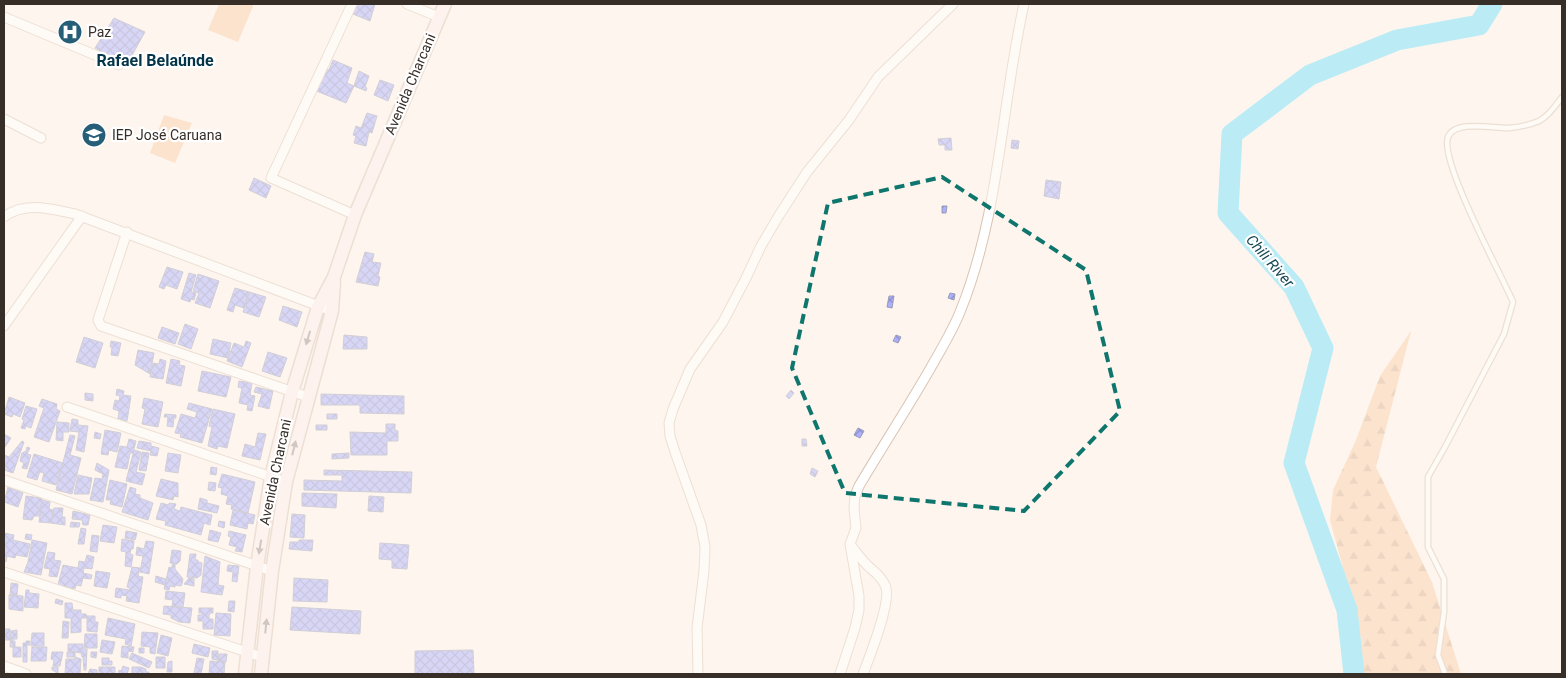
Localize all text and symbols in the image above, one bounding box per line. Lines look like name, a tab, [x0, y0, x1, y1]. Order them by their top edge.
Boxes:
hospital icon: Paz	[57, 19, 83, 45]
place label: Paz	[88, 24, 111, 40]
street label: Avenida Charcani	[382, 31, 438, 137]
district label: Rafael Belaúnde	[96, 51, 214, 70]
school or university icon: IEP José Caruana	[81, 122, 107, 148]
place label: IEP José Caruana	[112, 127, 222, 143]
water label: Chili River	[1242, 231, 1298, 292]
one-way arrow	[304, 330, 312, 345]
street label: Avenida Charcani	[256, 417, 294, 527]
one-way arrow	[291, 441, 299, 456]
one-way arrow	[255, 539, 263, 555]
one-way arrow	[262, 617, 270, 633]

